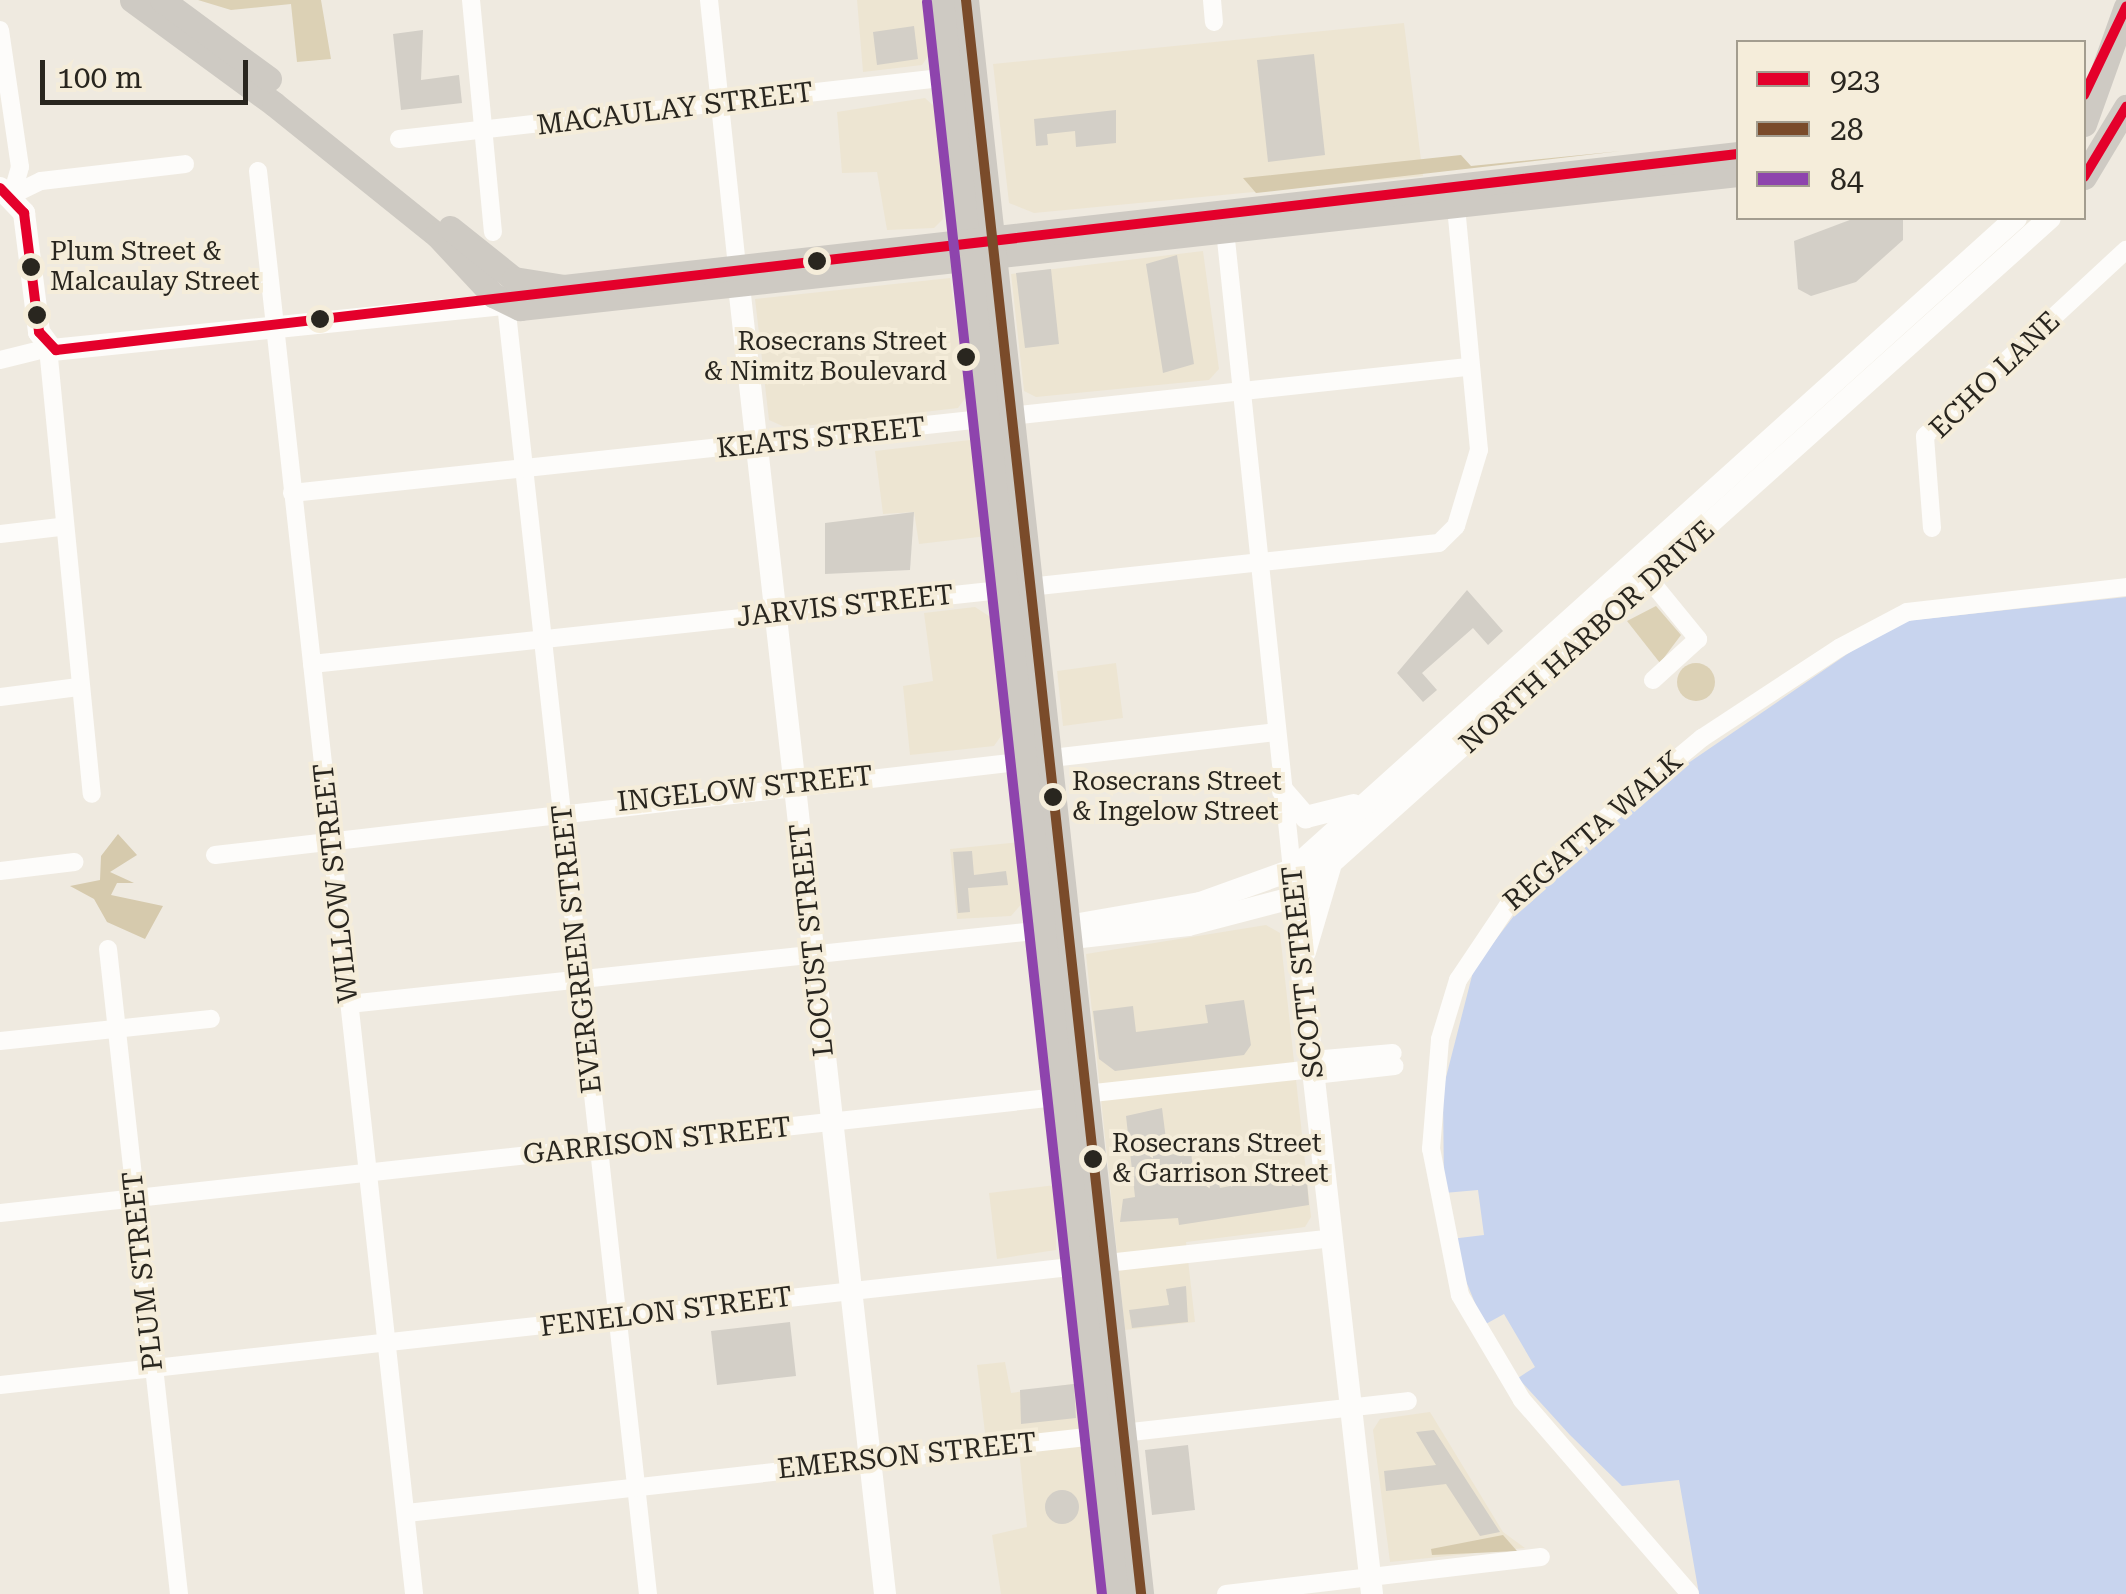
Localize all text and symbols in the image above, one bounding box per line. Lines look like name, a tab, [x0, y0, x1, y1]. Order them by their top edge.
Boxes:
scale bar	[45, 40, 252, 102]
legend	[1736, 40, 2086, 220]
text: 100 m	[57, 60, 142, 95]
text: 923	[1830, 62, 1880, 97]
street label: MACAULAY STREET	[535, 75, 815, 143]
text: 28	[1830, 112, 1864, 147]
text: 84	[1830, 162, 1864, 197]
place label: Plum Street & Malcaulay Street	[50, 236, 259, 298]
unlabelled marker	[807, 251, 827, 271]
marker: Plum Street & Malcaulay Street	[21, 257, 41, 277]
unlabelled marker	[27, 305, 47, 325]
street label: ECHO LANE	[1923, 305, 2067, 445]
unlabelled marker	[310, 309, 330, 329]
place label: Rosecrans Street & Nimitz Boulevard	[704, 326, 947, 388]
marker: Rosecrans Street & Nimitz Boulevard	[956, 347, 976, 367]
street label: KEATS STREET	[715, 410, 927, 466]
street label: NORTH HARBOR DRIVE	[1453, 514, 1721, 760]
street label: JARVIS STREET	[735, 578, 955, 634]
street label: REGATTA WALK	[1497, 744, 1689, 918]
street label: INGELOW STREET	[616, 759, 874, 819]
street label: WILLOW STREET	[307, 762, 365, 1004]
place label: Rosecrans Street & Ingelow Street	[1072, 766, 1282, 828]
marker: Rosecrans Street & Ingelow Street	[1043, 787, 1063, 807]
street label: EVERGREEN STREET	[545, 803, 609, 1095]
street label: LOCUST STREET	[783, 822, 841, 1058]
street label: SCOTT STREET	[1275, 864, 1331, 1080]
street label: GARRISON STREET	[521, 1110, 793, 1172]
place label: Rosecrans Street & Garrison Street	[1112, 1128, 1329, 1190]
marker: Rosecrans Street & Garrison Street	[1083, 1149, 1103, 1169]
street label: PLUM STREET	[116, 1169, 170, 1373]
street label: FENELON STREET	[538, 1280, 794, 1344]
street label: EMERSON STREET	[776, 1426, 1038, 1486]

